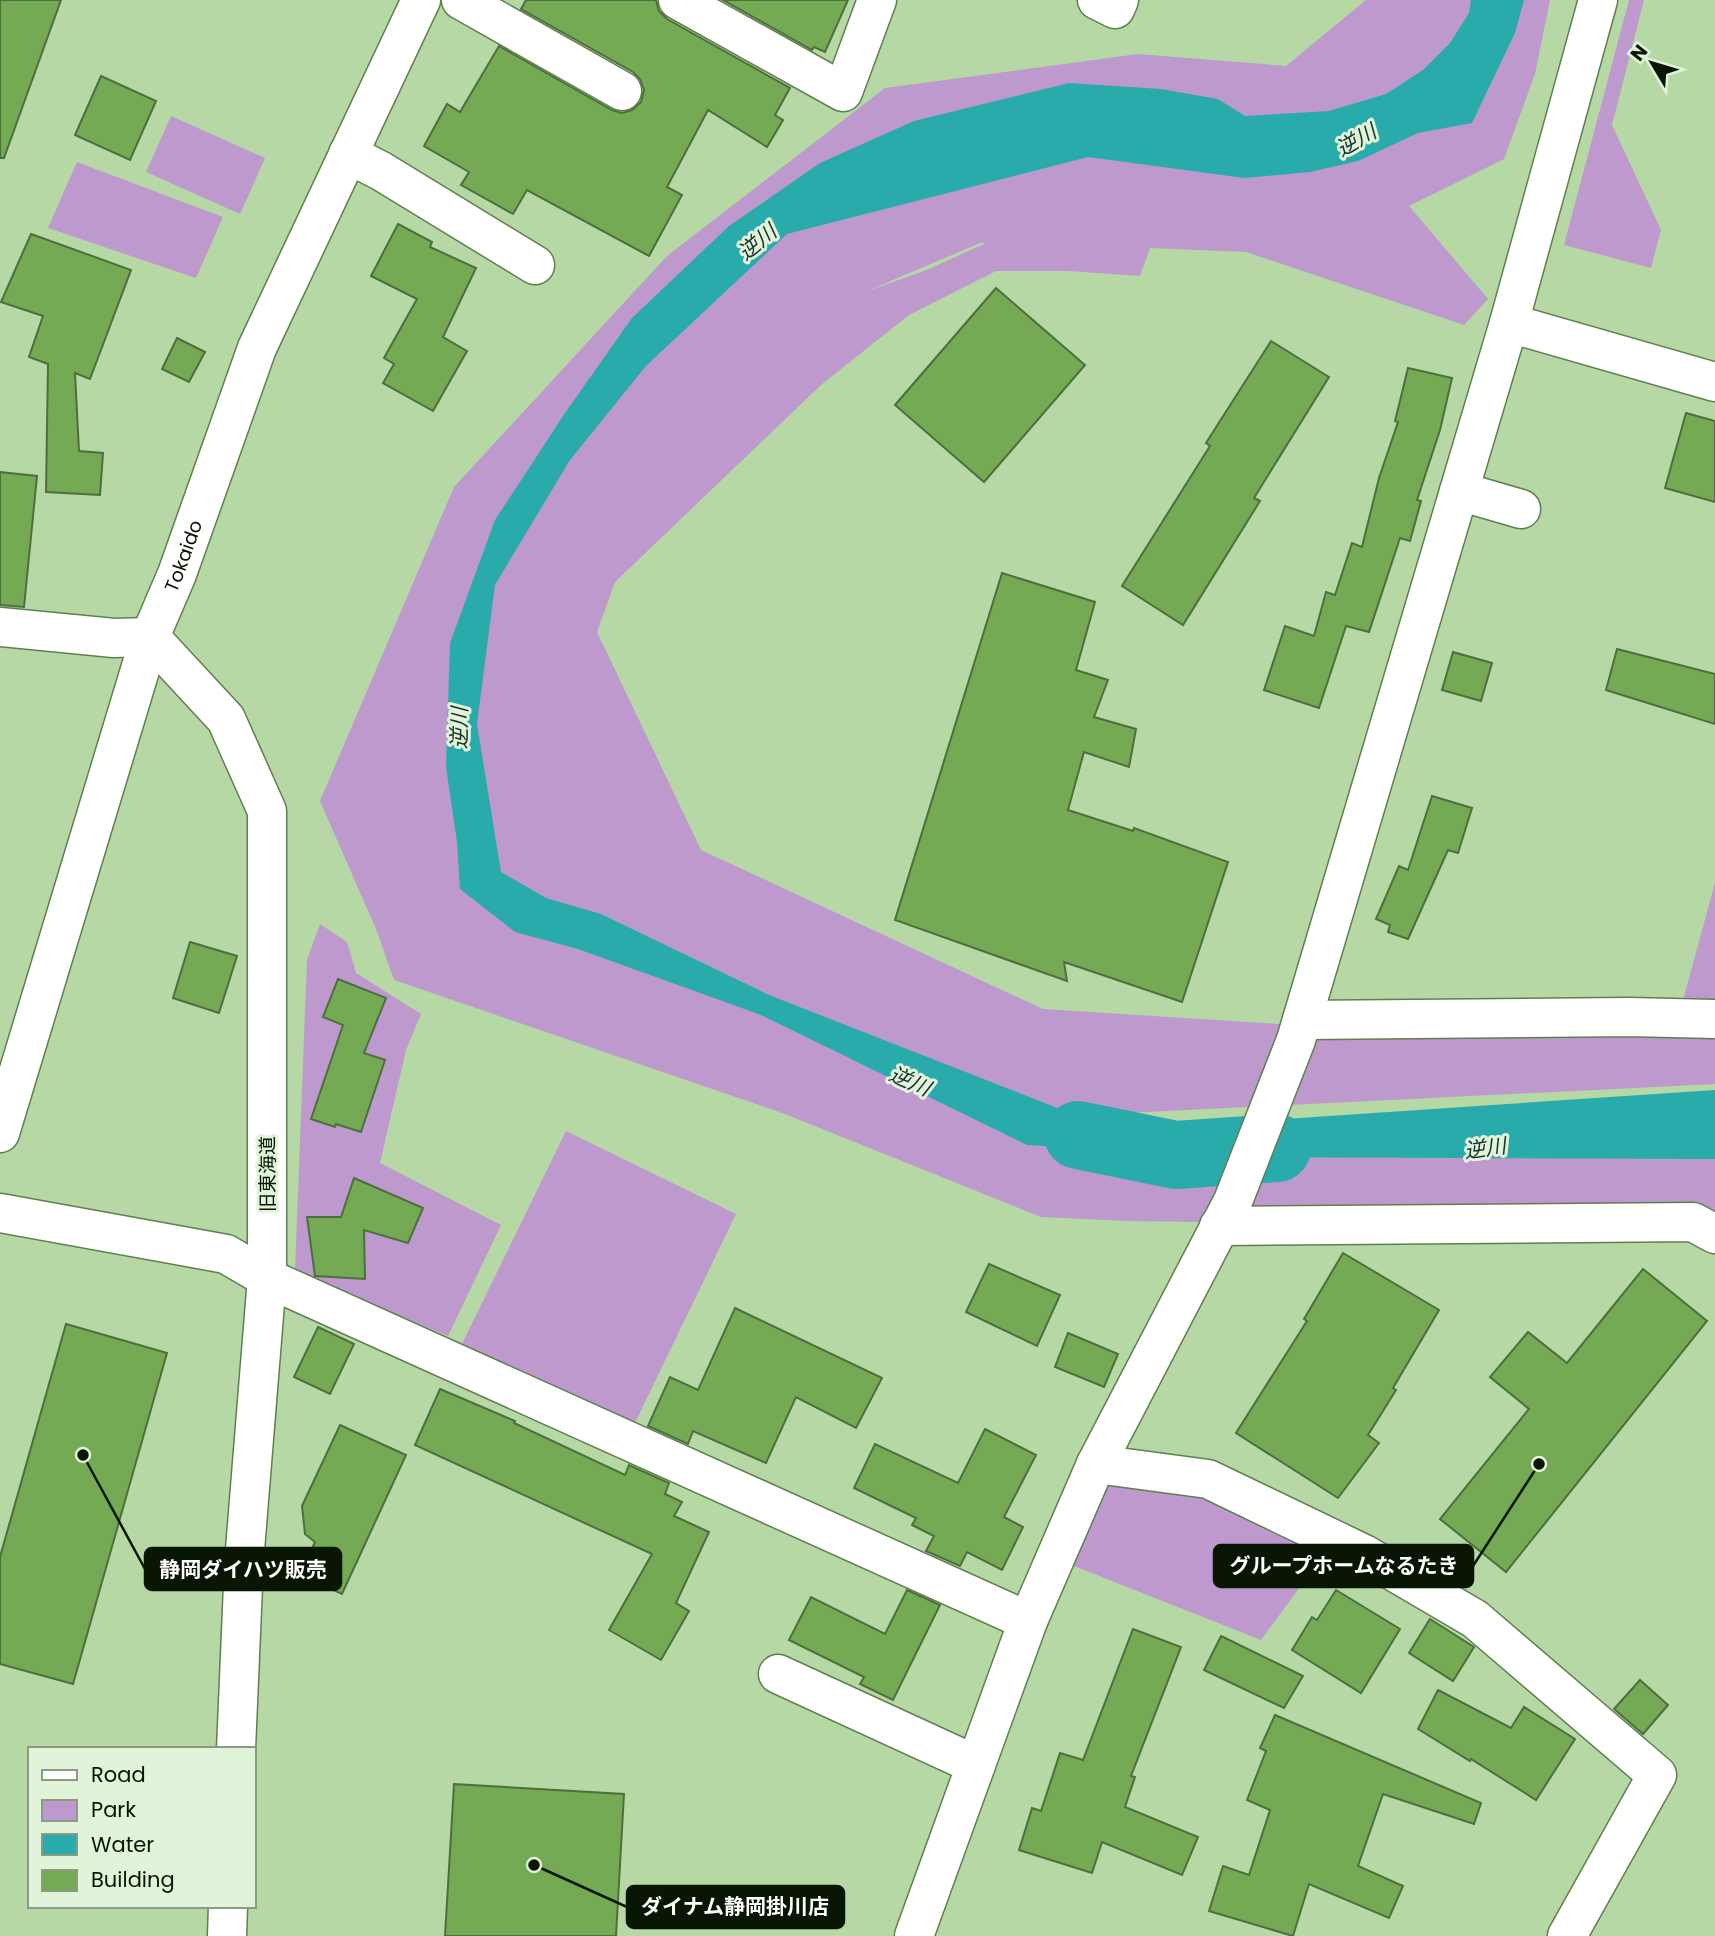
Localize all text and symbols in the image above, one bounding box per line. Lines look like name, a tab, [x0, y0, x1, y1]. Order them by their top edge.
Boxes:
north arrow	[1617, 28, 1687, 98]
text: N	[1624, 39, 1654, 67]
water label: 逆川	[1331, 116, 1383, 163]
water label: 逆川	[732, 216, 784, 266]
street label: Tokaido	[157, 516, 209, 596]
water label: 逆川	[444, 705, 474, 749]
water label: 逆川	[885, 1059, 937, 1104]
water label: 逆川	[1462, 1130, 1510, 1165]
street label: 旧東海道	[254, 1136, 281, 1212]
callout: グループホームなるたき	[1214, 1545, 1473, 1587]
callout: 静岡ダイハツ販売	[145, 1548, 341, 1590]
text: グループホームなるたき	[1229, 1551, 1459, 1580]
text: 静岡ダイハツ販売	[159, 1555, 327, 1584]
legend	[28, 1747, 256, 1908]
text: Road	[91, 1760, 146, 1789]
text: Park	[91, 1795, 136, 1824]
text: Water	[91, 1830, 154, 1859]
text: Building	[91, 1865, 175, 1894]
callout: ダイナム静岡掛川店	[627, 1886, 844, 1928]
text: ダイナム静岡掛川店	[641, 1892, 829, 1921]

